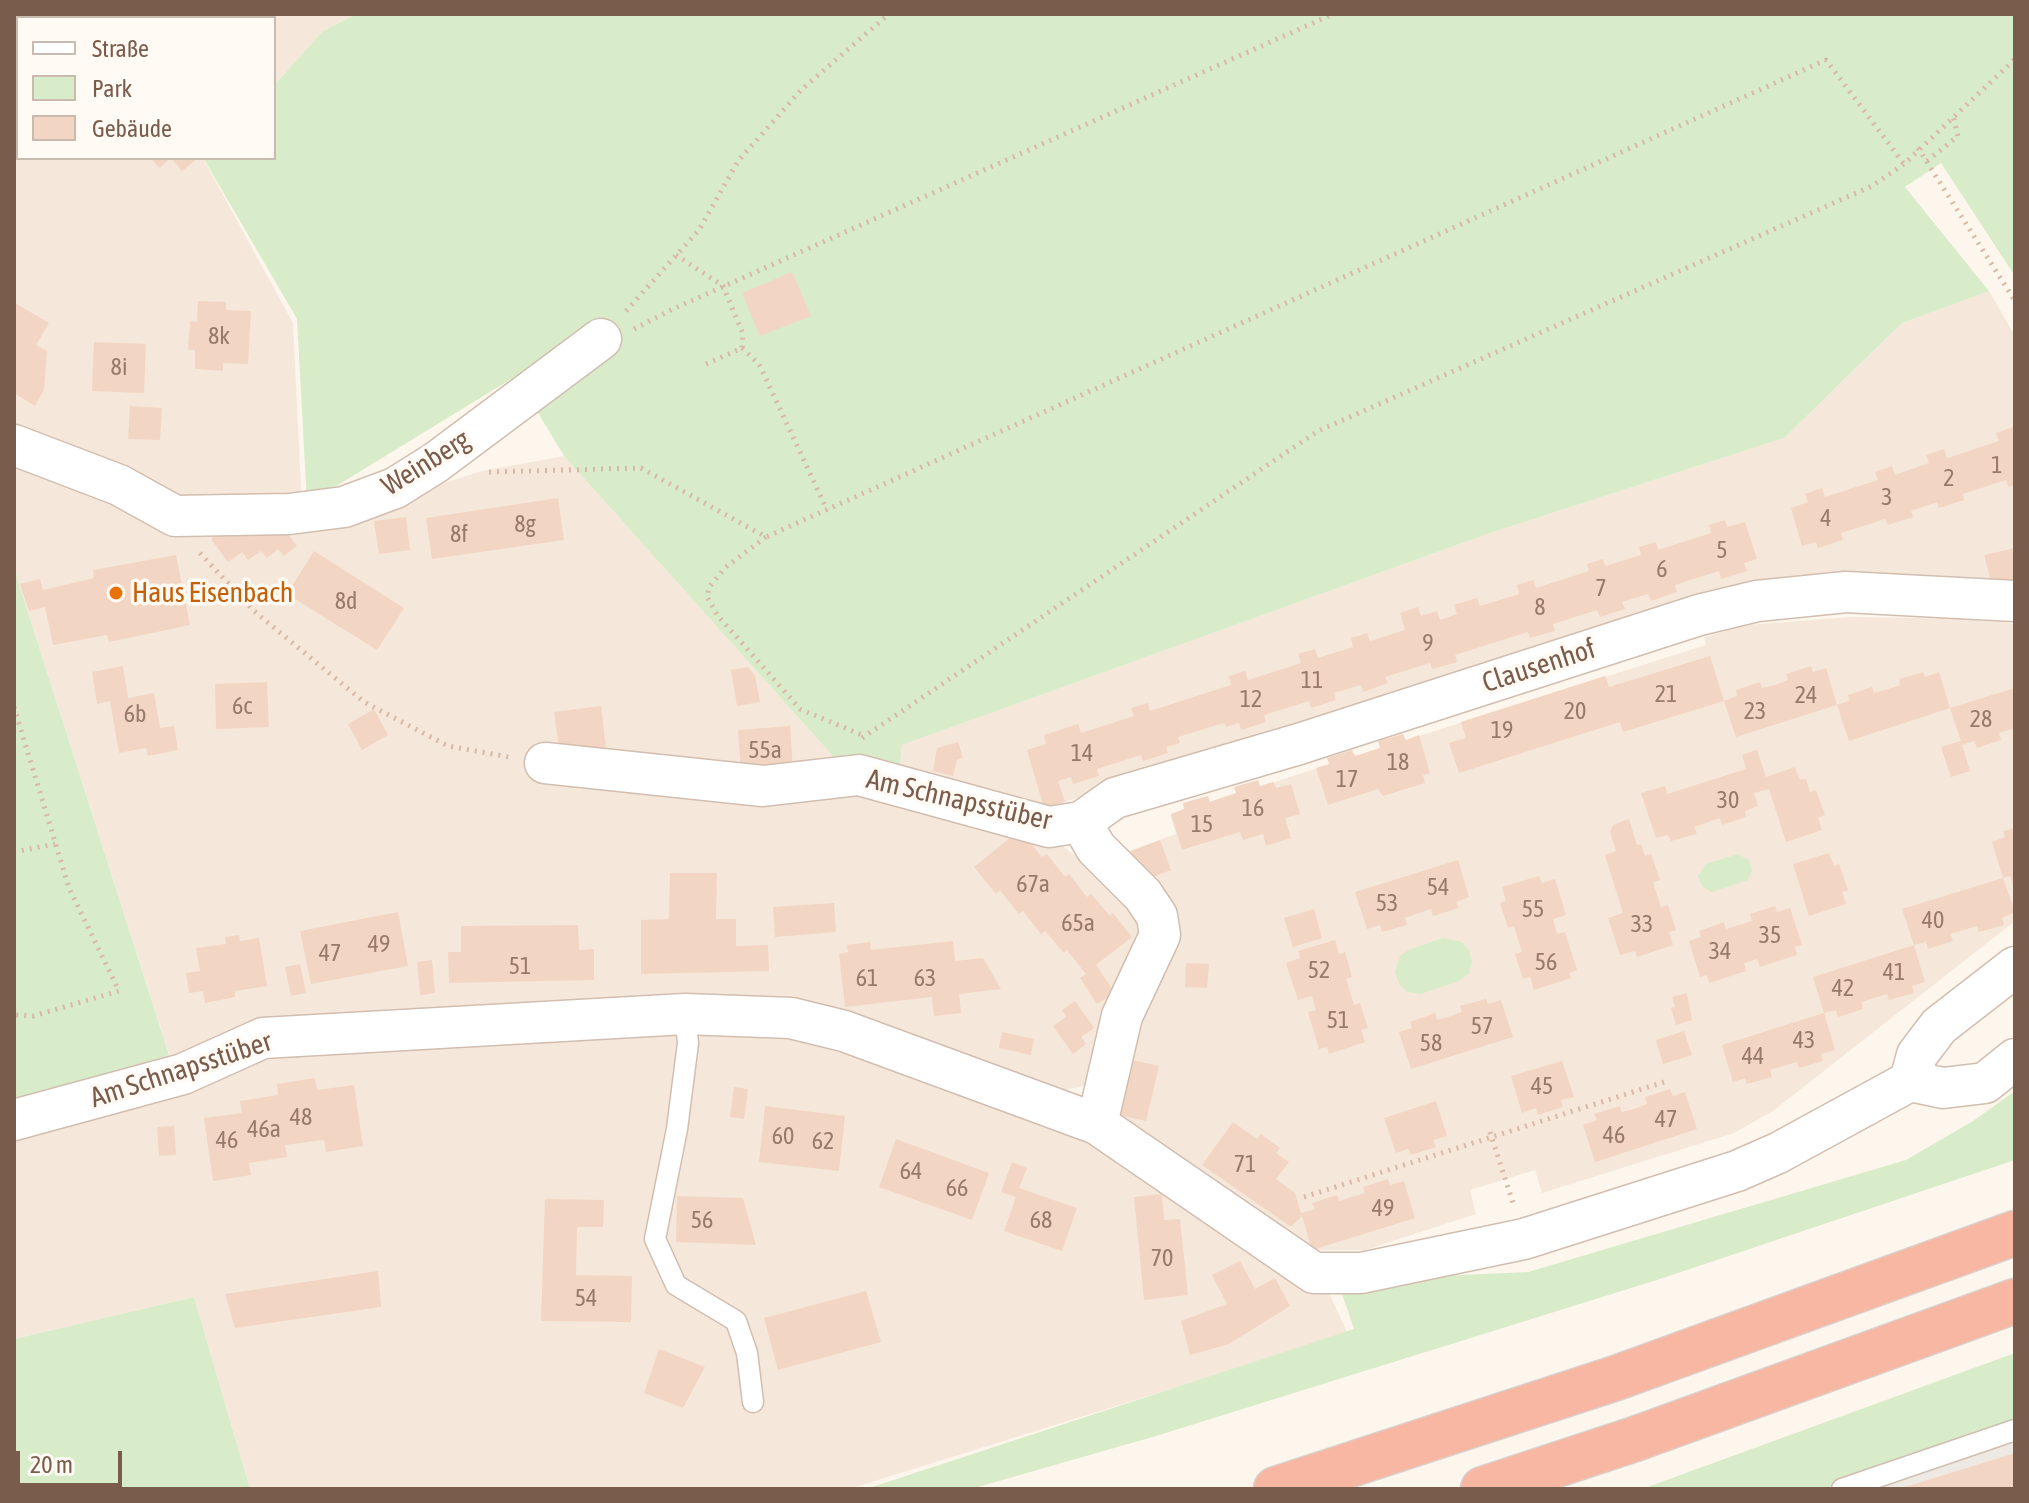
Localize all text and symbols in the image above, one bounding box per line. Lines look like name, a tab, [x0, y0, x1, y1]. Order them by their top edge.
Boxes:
legend	[16, 16, 276, 160]
text: Straße	[92, 35, 149, 62]
text: Park	[92, 75, 132, 102]
text: Gebäude	[92, 115, 172, 142]
house number: 8k	[208, 322, 230, 350]
house number: 8i	[111, 353, 127, 381]
street label: Weinberg	[376, 423, 476, 503]
house number: 1	[1991, 451, 2003, 479]
house number: 2	[1943, 464, 1955, 492]
house number: 3	[1881, 483, 1893, 511]
house number: 4	[1820, 504, 1832, 532]
house number: 8g	[514, 510, 536, 538]
house number: 8f	[450, 520, 468, 548]
house number: 5	[1716, 536, 1728, 564]
house number: 6	[1656, 555, 1668, 583]
house number: 7	[1595, 574, 1607, 602]
place label: Haus Eisenbach	[132, 576, 293, 610]
marker: Haus Eisenbach	[107, 584, 125, 602]
house number: 8d	[335, 587, 357, 615]
house number: 8	[1534, 593, 1546, 621]
house number: 9	[1422, 629, 1434, 657]
street label: Clausenhof	[1478, 632, 1600, 700]
house number: 11	[1301, 666, 1323, 694]
house number: 21	[1655, 680, 1677, 708]
house number: 24	[1795, 681, 1817, 709]
house number: 12	[1240, 685, 1262, 713]
house number: 6c	[232, 692, 252, 720]
house number: 20	[1564, 697, 1586, 725]
house number: 23	[1744, 697, 1766, 725]
house number: 6b	[124, 700, 146, 728]
house number: 28	[1970, 705, 1992, 733]
house number: 19	[1491, 716, 1513, 744]
house number: 55a	[748, 736, 782, 764]
house number: 14	[1071, 739, 1093, 767]
house number: 18	[1387, 748, 1409, 776]
street label: Am Schnapsstüber	[863, 762, 1055, 838]
house number: 17	[1336, 765, 1358, 793]
house number: 30	[1717, 786, 1739, 814]
house number: 16	[1242, 794, 1264, 822]
house number: 15	[1191, 810, 1213, 838]
house number: 67a	[1016, 870, 1050, 898]
house number: 54	[1427, 873, 1449, 901]
house number: 53	[1376, 889, 1398, 917]
house number: 55	[1522, 895, 1544, 923]
house number: 40	[1922, 906, 1944, 934]
house number: 65a	[1061, 909, 1095, 937]
house number: 33	[1631, 910, 1653, 938]
house number: 35	[1759, 921, 1781, 949]
house number: 49	[368, 930, 390, 958]
house number: 34	[1709, 937, 1731, 965]
house number: 47	[319, 939, 341, 967]
house number: 56	[1535, 948, 1557, 976]
house number: 51	[509, 952, 531, 980]
house number: 52	[1308, 956, 1330, 984]
house number: 41	[1883, 958, 1905, 986]
house number: 61	[856, 964, 878, 992]
house number: 63	[914, 964, 936, 992]
house number: 42	[1832, 974, 1854, 1002]
house number: 51	[1327, 1006, 1349, 1034]
house number: 57	[1471, 1012, 1493, 1040]
street label: Am Schnapsstüber	[86, 1025, 276, 1115]
house number: 43	[1793, 1026, 1815, 1054]
house number: 58	[1420, 1029, 1442, 1057]
house number: 44	[1742, 1042, 1764, 1070]
house number: 45	[1531, 1072, 1553, 1100]
house number: 48	[290, 1103, 312, 1131]
house number: 47	[1655, 1105, 1677, 1133]
house number: 46a	[247, 1115, 281, 1143]
house number: 46	[1603, 1121, 1625, 1149]
house number: 60	[772, 1122, 794, 1150]
house number: 46	[216, 1126, 238, 1154]
house number: 62	[812, 1127, 834, 1155]
house number: 71	[1234, 1150, 1256, 1178]
house number: 64	[900, 1157, 922, 1185]
house number: 66	[946, 1174, 968, 1202]
house number: 49	[1372, 1194, 1394, 1222]
house number: 56	[691, 1206, 713, 1234]
house number: 68	[1030, 1206, 1052, 1234]
house number: 70	[1151, 1244, 1173, 1272]
house number: 54	[575, 1284, 597, 1312]
scale bar	[20, 1435, 126, 1485]
text: 20 m	[30, 1451, 73, 1478]

